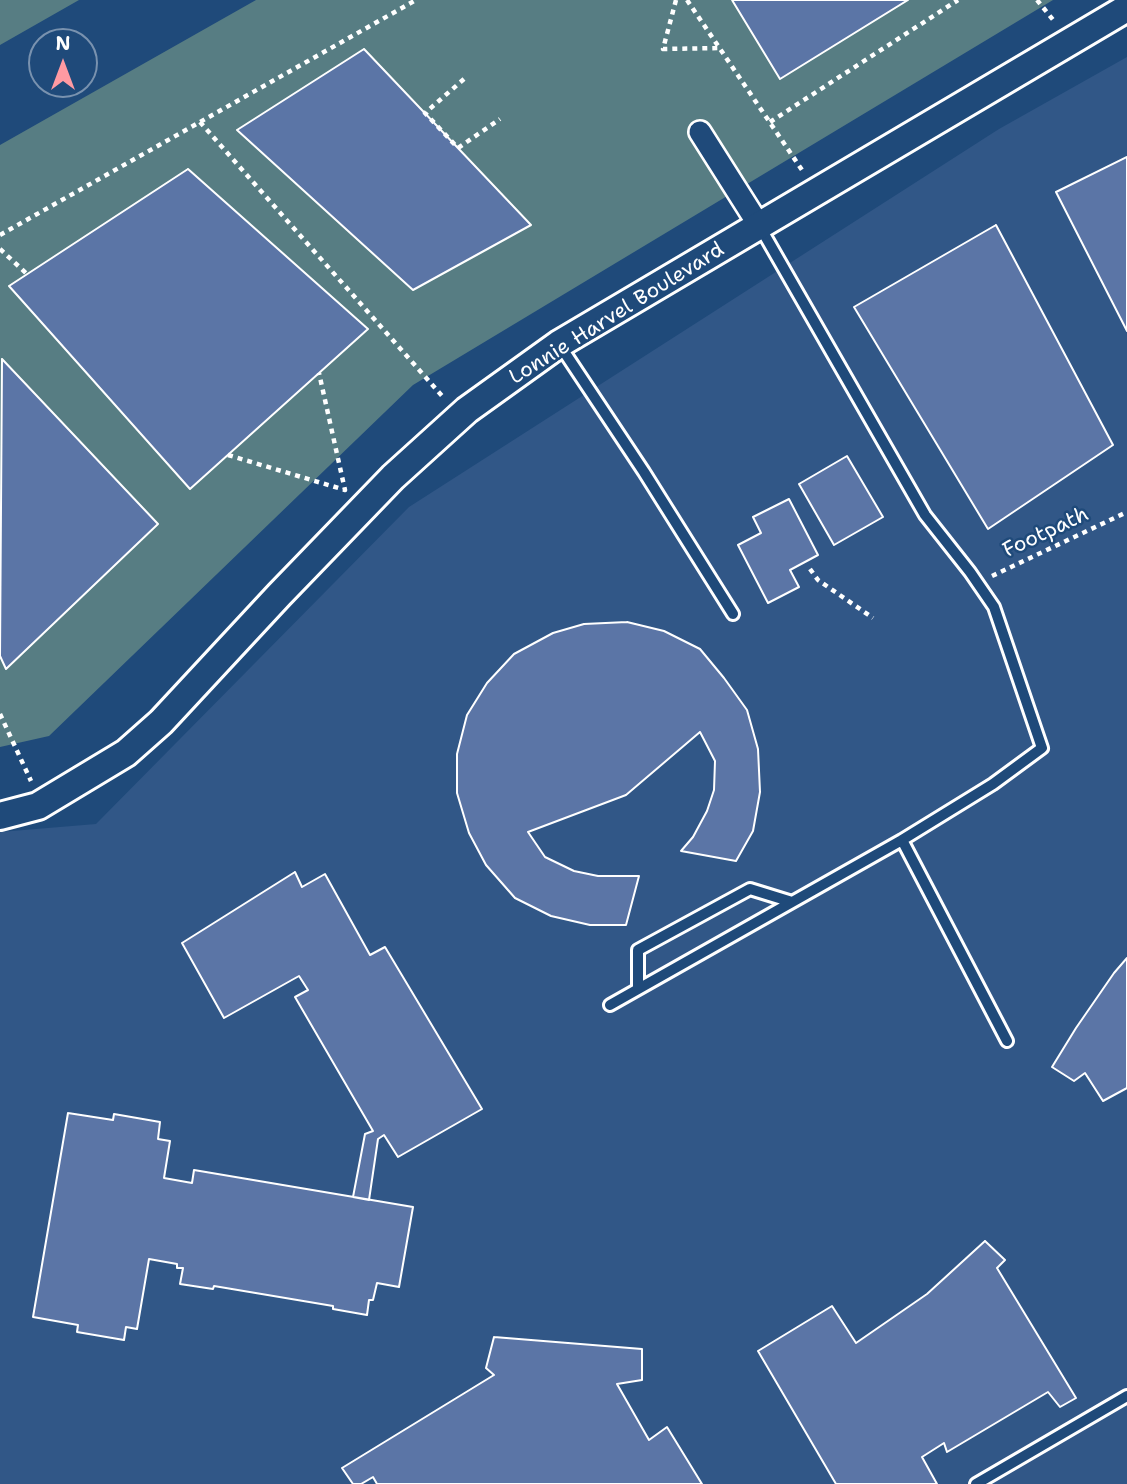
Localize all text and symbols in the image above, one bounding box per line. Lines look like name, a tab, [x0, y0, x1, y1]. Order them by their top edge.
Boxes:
north arrow	[28, 28, 98, 98]
text: N	[55, 31, 71, 56]
street label: Lonnie Harvel Boulevard	[505, 237, 729, 391]
street label: Footpath	[999, 502, 1093, 564]

